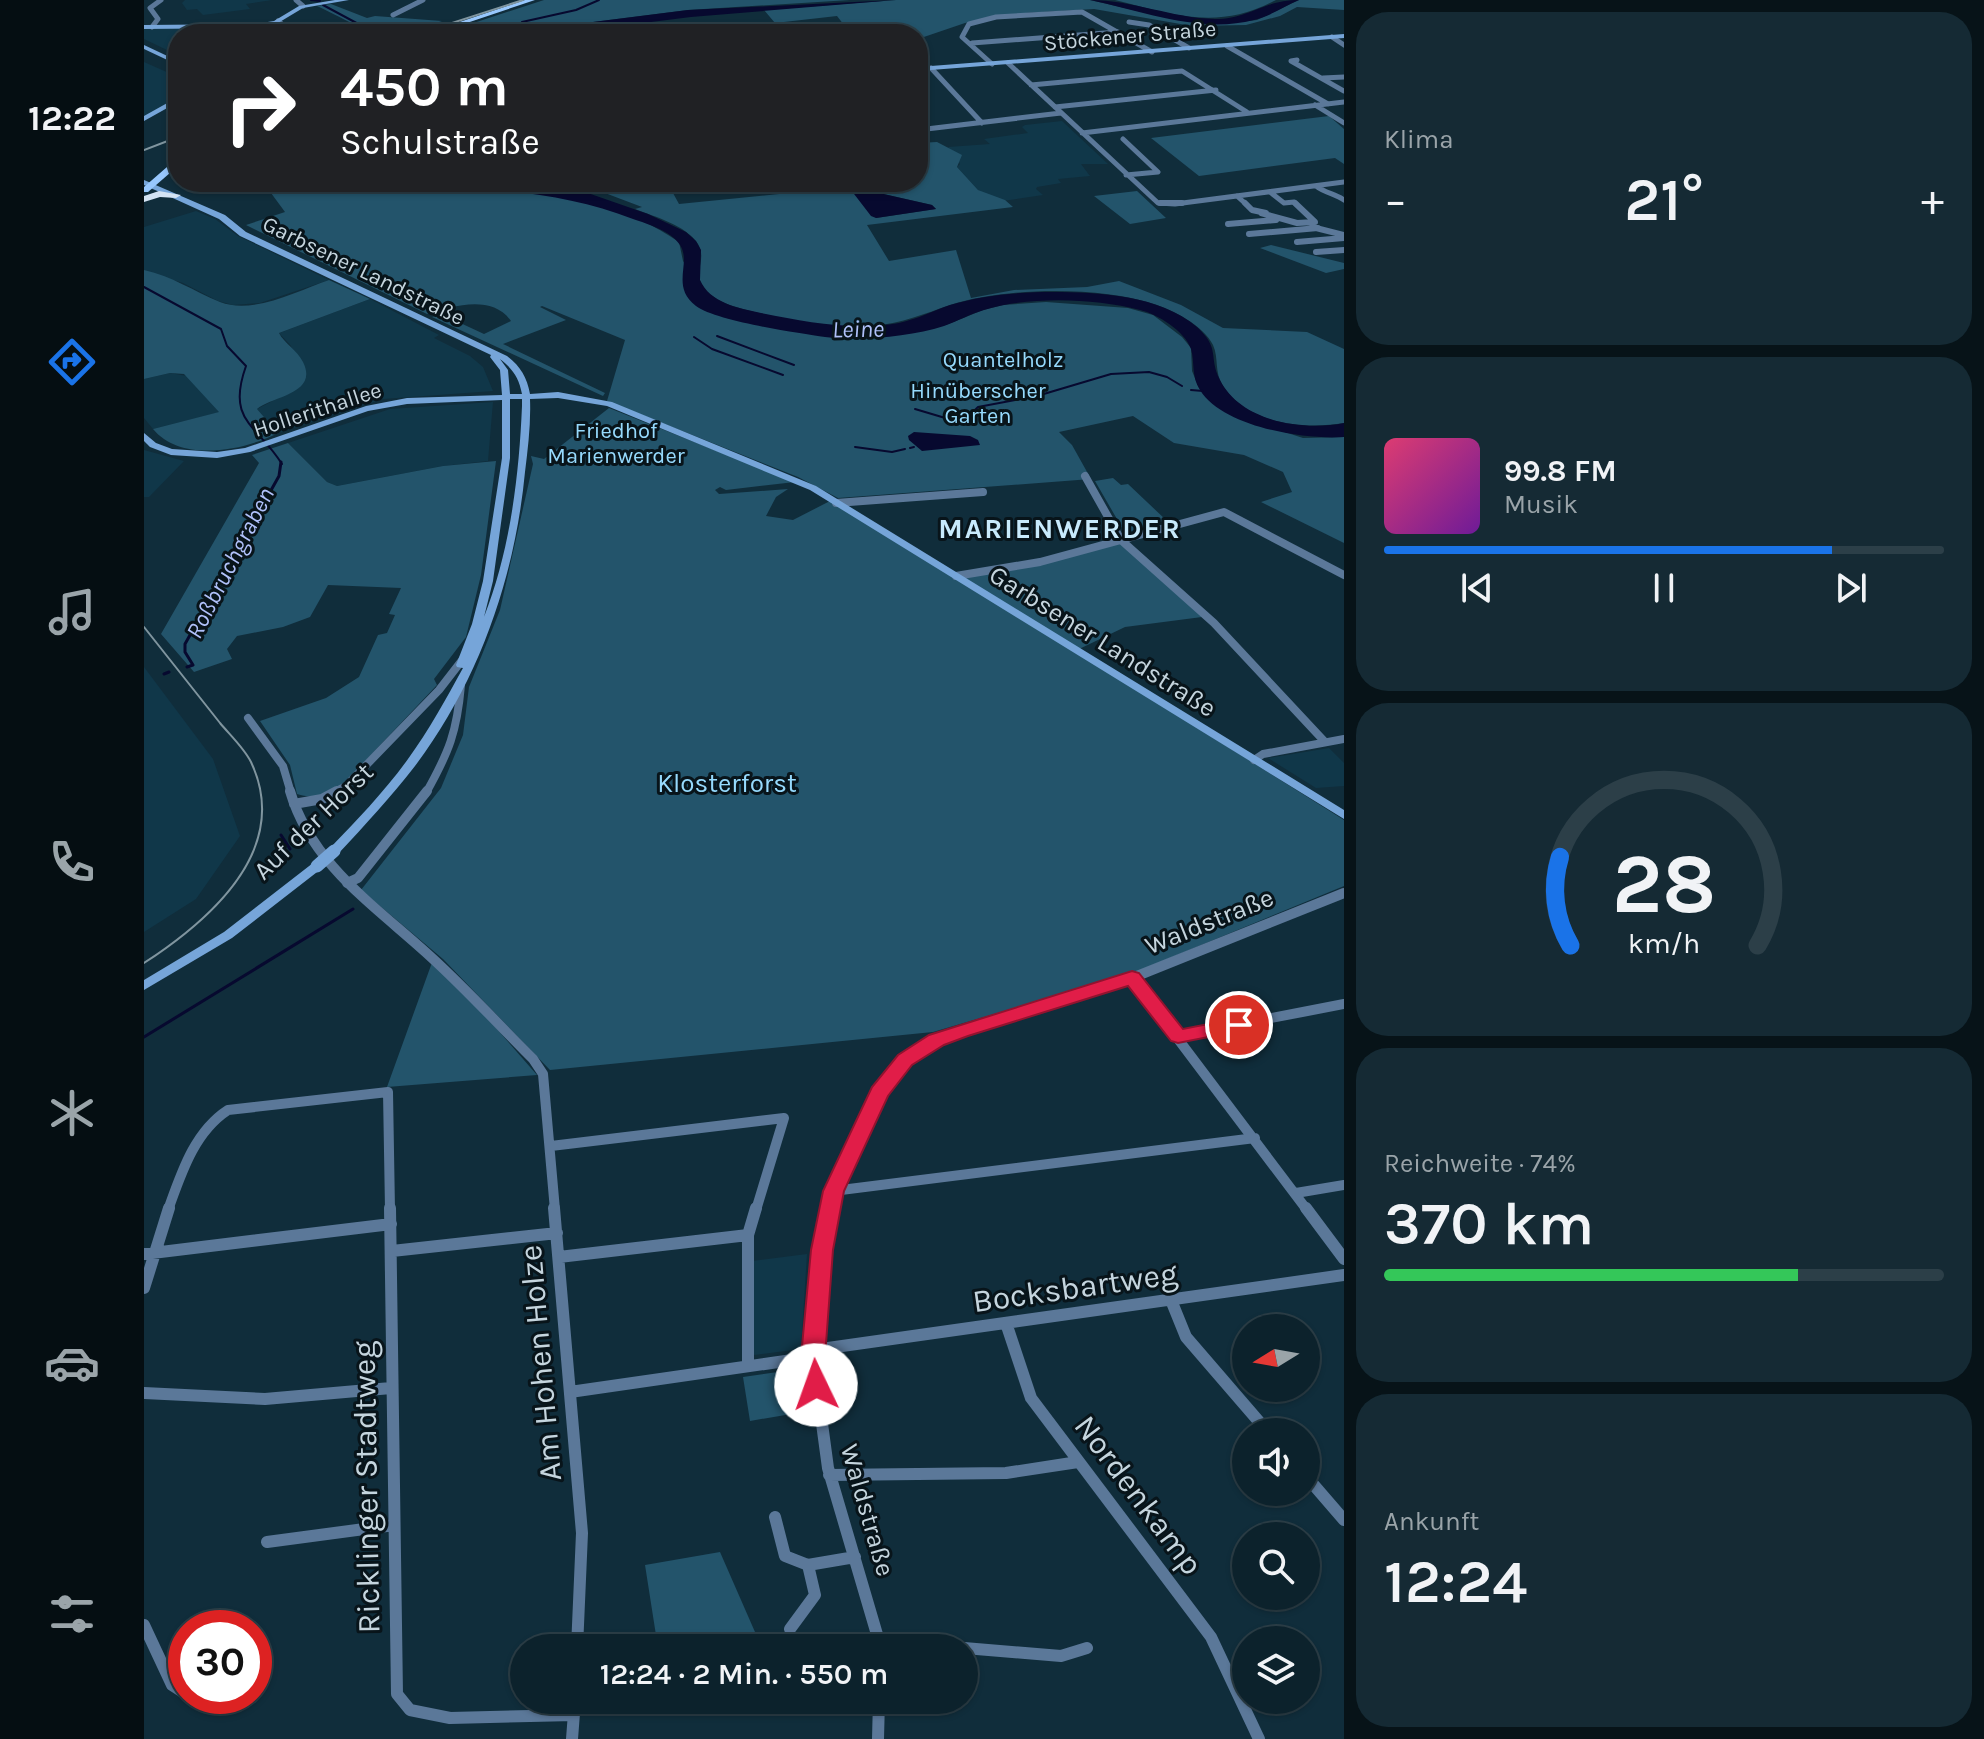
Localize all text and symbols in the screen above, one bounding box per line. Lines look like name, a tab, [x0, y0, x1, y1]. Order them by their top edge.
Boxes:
street label: Stöckener Straße	[1043, 16, 1217, 56]
text: 450 m	[340, 54, 509, 119]
icon: right	[208, 56, 312, 160]
text: 12:22	[28, 97, 116, 139]
text: Schulstraße	[340, 121, 540, 163]
text: Klima	[1384, 124, 1453, 155]
text: 21°	[1624, 165, 1704, 235]
text: −	[1384, 175, 1407, 226]
text: +	[1921, 175, 1944, 226]
street label: Garbsener Landstraße	[258, 211, 469, 331]
water label: Leine	[832, 315, 884, 343]
icon: directions	[44, 334, 100, 390]
park label: Quantelholz	[943, 347, 1063, 373]
street label: Hollerithallee	[250, 377, 385, 443]
park label: Hinüberscher Garten	[910, 378, 1046, 429]
park label: Friedhof Marienwerder	[547, 418, 685, 469]
text: 99.8 FM	[1504, 453, 1617, 489]
water label: Roßbruchgraben	[180, 483, 280, 643]
text: Musik	[1504, 489, 1578, 520]
district label: MARIENWERDER	[938, 512, 1182, 545]
street label: Garbsener Landstraße	[984, 559, 1222, 724]
icon: previous	[1455, 566, 1499, 610]
icon: pause	[1642, 566, 1686, 610]
icon: next	[1829, 566, 1873, 610]
icon: music	[44, 584, 100, 640]
street label: Auf der Horst	[247, 756, 380, 886]
park label: Klosterforst	[657, 768, 797, 799]
icon: phone	[44, 834, 100, 890]
text: 28	[1612, 835, 1716, 932]
street label: Waldstraße	[1140, 882, 1278, 961]
text: km/h	[1628, 927, 1700, 960]
pin	[1205, 991, 1273, 1059]
icon: arrive	[1217, 1003, 1261, 1047]
icon: climate	[44, 1085, 100, 1141]
text: Reichweite · 74%	[1384, 1148, 1576, 1179]
text: 370 km	[1384, 1189, 1594, 1259]
street label: Am Hohen Holze	[512, 1243, 569, 1483]
street label: Bocksbartweg	[970, 1255, 1180, 1320]
north arrow	[1232, 1314, 1320, 1402]
map controls	[1232, 1314, 1320, 1714]
icon: car	[44, 1335, 100, 1391]
street label: Ricklinger Stadtweg	[345, 1340, 388, 1634]
position arrow	[774, 1343, 858, 1427]
street label: Nordenkamp	[1067, 1408, 1211, 1582]
button: sound	[1232, 1418, 1320, 1506]
street label: Waldstraße	[834, 1441, 901, 1580]
text: Ankunft	[1384, 1506, 1479, 1537]
button: search	[1232, 1522, 1320, 1610]
text: 12:24	[1384, 1547, 1527, 1617]
icon: filters	[44, 1586, 100, 1642]
speed limit sign: 30	[168, 1610, 272, 1714]
button: layers	[1232, 1626, 1320, 1714]
text: 12:24 · 2 Min. · 550 m	[600, 1656, 888, 1692]

